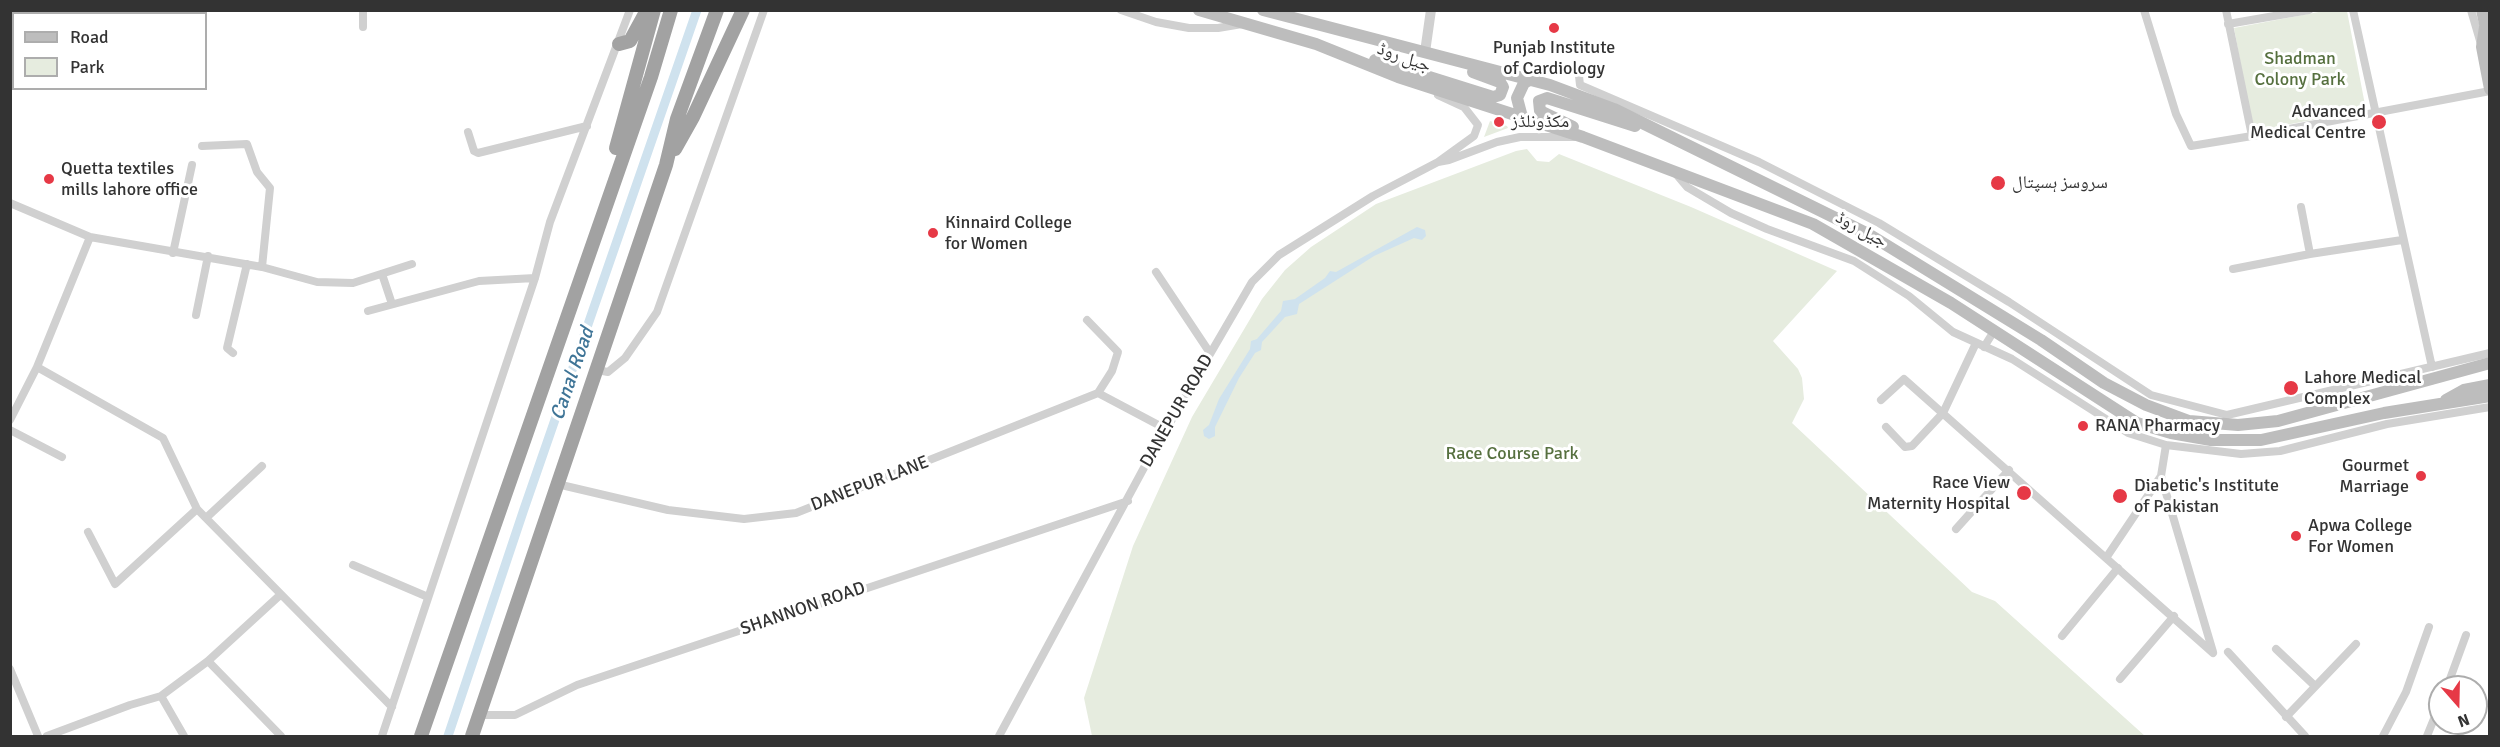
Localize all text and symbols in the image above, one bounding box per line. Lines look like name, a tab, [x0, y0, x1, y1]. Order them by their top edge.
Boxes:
legend	[12, 12, 207, 90]
marker: Punjab Institute of Cardiology	[1547, 21, 1561, 35]
text: Road	[70, 26, 109, 48]
place label: Punjab Institute of Cardiology	[1493, 37, 1615, 80]
street label: جیل روڈ	[1374, 38, 1434, 78]
park label: Shadman Colony Park	[2254, 48, 2346, 90]
text: Park	[70, 56, 105, 78]
place label: Advanced Medical Centre	[2250, 101, 2366, 144]
place label: مکڈونلڈز	[1511, 111, 1569, 133]
marker: Advanced Medical Centre	[2370, 113, 2388, 131]
marker: مکڈونلڈز	[1492, 115, 1506, 129]
place label: Quetta textiles mills lahore office	[61, 158, 198, 201]
marker: Quetta textiles mills lahore office	[42, 172, 56, 186]
place label: سروسز ہسپتال	[2012, 172, 2108, 194]
marker: سروسز ہسپتال	[1989, 174, 2007, 192]
street label: جیل روڈ	[1832, 207, 1890, 253]
place label: Kinnaird College for Women	[945, 212, 1072, 254]
marker: Kinnaird College for Women	[926, 226, 940, 240]
water label: Canal Road	[546, 325, 600, 423]
street label: DANEPUR ROAD	[1136, 351, 1218, 471]
place label: Lahore Medical Complex	[2304, 367, 2422, 410]
marker: Lahore Medical Complex	[2282, 379, 2300, 397]
place label: RANA Pharmacy	[2095, 415, 2220, 437]
marker: RANA Pharmacy	[2076, 419, 2090, 433]
park label: Race Course Park	[1445, 443, 1579, 465]
street label: DANEPUR LANE	[808, 452, 932, 516]
place label: Gourmet Marriage	[2339, 455, 2409, 498]
marker: Gourmet Marriage	[2414, 469, 2428, 483]
place label: Race View Maternity Hospital	[1867, 472, 2010, 514]
place label: Diabetic's Institute of Pakistan	[2134, 475, 2279, 518]
marker: Race View Maternity Hospital	[2015, 484, 2033, 502]
marker: Diabetic's Institute of Pakistan	[2111, 487, 2129, 505]
place label: Apwa College For Women	[2308, 515, 2412, 558]
marker: Apwa College For Women	[2289, 529, 2303, 543]
street label: SHANNON ROAD	[738, 578, 868, 640]
north arrow	[2428, 675, 2488, 735]
text: N	[2455, 709, 2472, 731]

